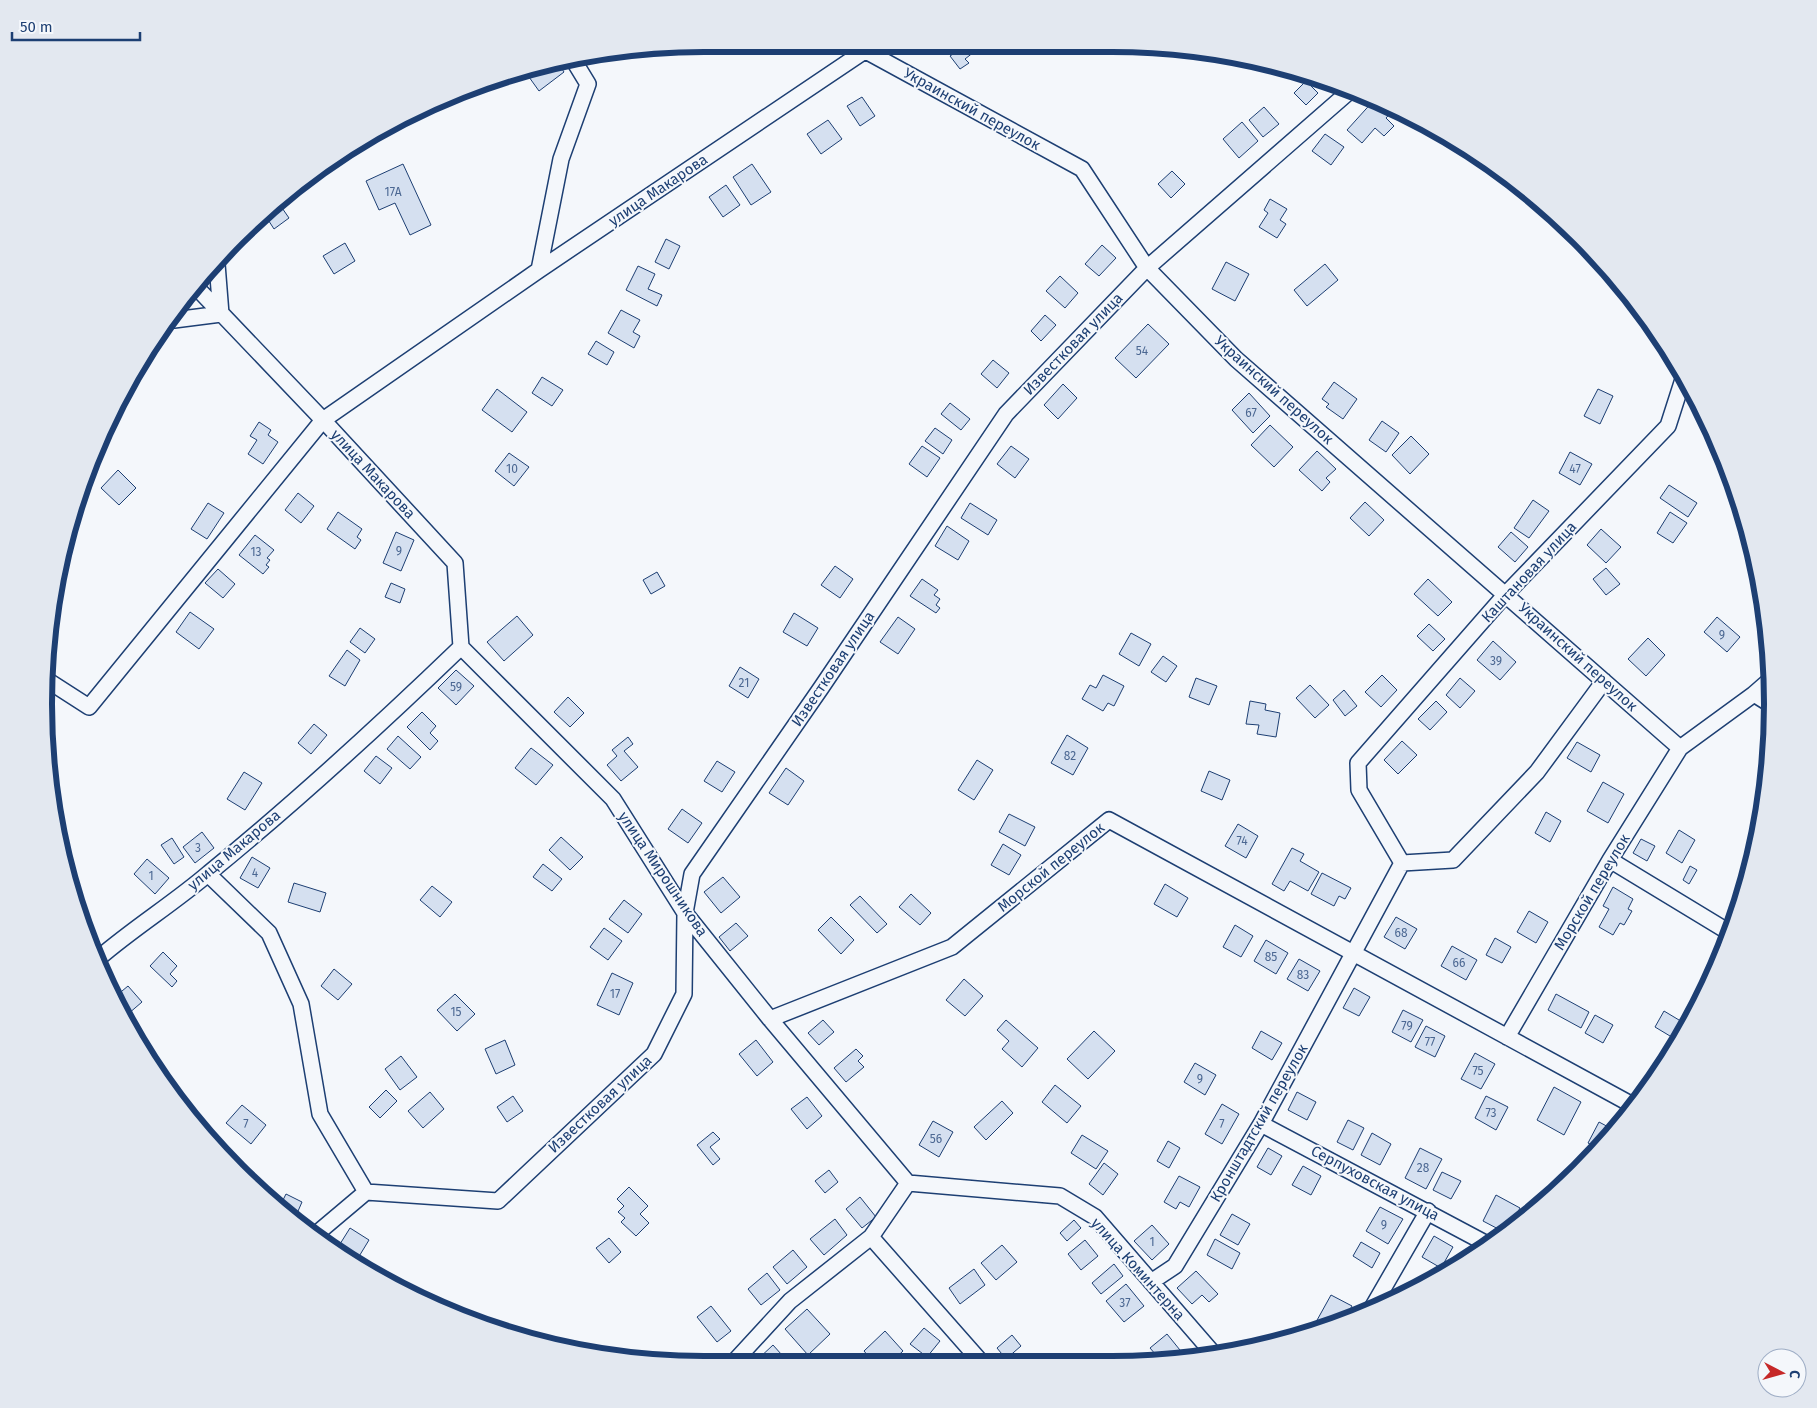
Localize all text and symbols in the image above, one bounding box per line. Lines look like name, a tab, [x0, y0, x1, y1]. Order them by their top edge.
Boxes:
scale bar	[12, 10, 140, 42]
text: 50 m	[20, 18, 53, 36]
street label: Украинский переулок	[900, 64, 1044, 154]
street label: улица Макарова	[605, 150, 711, 230]
house number: 17А	[384, 185, 402, 199]
street label: Известковая улица	[1020, 289, 1126, 399]
street label: Украинский переулок	[1211, 332, 1337, 448]
house number: 54	[1136, 344, 1149, 358]
house number: 67	[1245, 406, 1257, 420]
street label: улица Макарова	[327, 426, 419, 522]
house number: 10	[506, 462, 518, 476]
house number: 47	[1569, 462, 1581, 476]
street label: Каштановая улица	[1478, 518, 1580, 626]
house number: 9	[396, 544, 402, 558]
house number: 13	[250, 545, 262, 559]
street label: Украинский переулок	[1515, 599, 1641, 715]
street label: Известковая улица	[788, 608, 878, 730]
house number: 9	[1719, 628, 1725, 642]
house number: 39	[1490, 654, 1502, 668]
house number: 21	[739, 676, 749, 690]
house number: 59	[450, 680, 462, 694]
house number: 82	[1064, 749, 1076, 763]
street label: улица Макарова	[184, 806, 284, 894]
street label: улица Мирошникова	[614, 808, 712, 940]
street label: Морской переулок	[994, 818, 1108, 916]
street label: Морской переулок	[1550, 830, 1634, 953]
house number: 74	[1236, 834, 1248, 848]
house number: 3	[195, 841, 201, 855]
house number: 4	[252, 866, 259, 880]
house number: 1	[148, 869, 154, 883]
house number: 68	[1394, 926, 1408, 940]
house number: 85	[1265, 950, 1277, 964]
house number: 66	[1453, 956, 1465, 970]
house number: 83	[1297, 968, 1309, 982]
house number: 17	[610, 987, 620, 1001]
house number: 15	[450, 1005, 462, 1019]
house number: 79	[1401, 1019, 1413, 1033]
house number: 77	[1425, 1035, 1435, 1049]
street label: Кронштадтский переулок	[1206, 1040, 1312, 1205]
street label: Известковая улица	[544, 1051, 656, 1157]
house number: 75	[1472, 1064, 1484, 1078]
house number: 9	[1197, 1072, 1203, 1086]
house number: 73	[1485, 1106, 1497, 1120]
house number: 7	[243, 1117, 249, 1131]
house number: 7	[1219, 1117, 1225, 1131]
house number: 56	[930, 1132, 942, 1146]
street label: Серпуховская улица	[1308, 1142, 1442, 1224]
house number: 28	[1417, 1161, 1430, 1175]
street label: улица Коминтерна	[1087, 1214, 1189, 1324]
house number: 9	[1381, 1218, 1387, 1232]
house number: 1	[1149, 1235, 1155, 1249]
house number: 37	[1119, 1296, 1131, 1310]
north arrow	[1757, 1348, 1807, 1398]
text: С	[1786, 1369, 1803, 1379]

